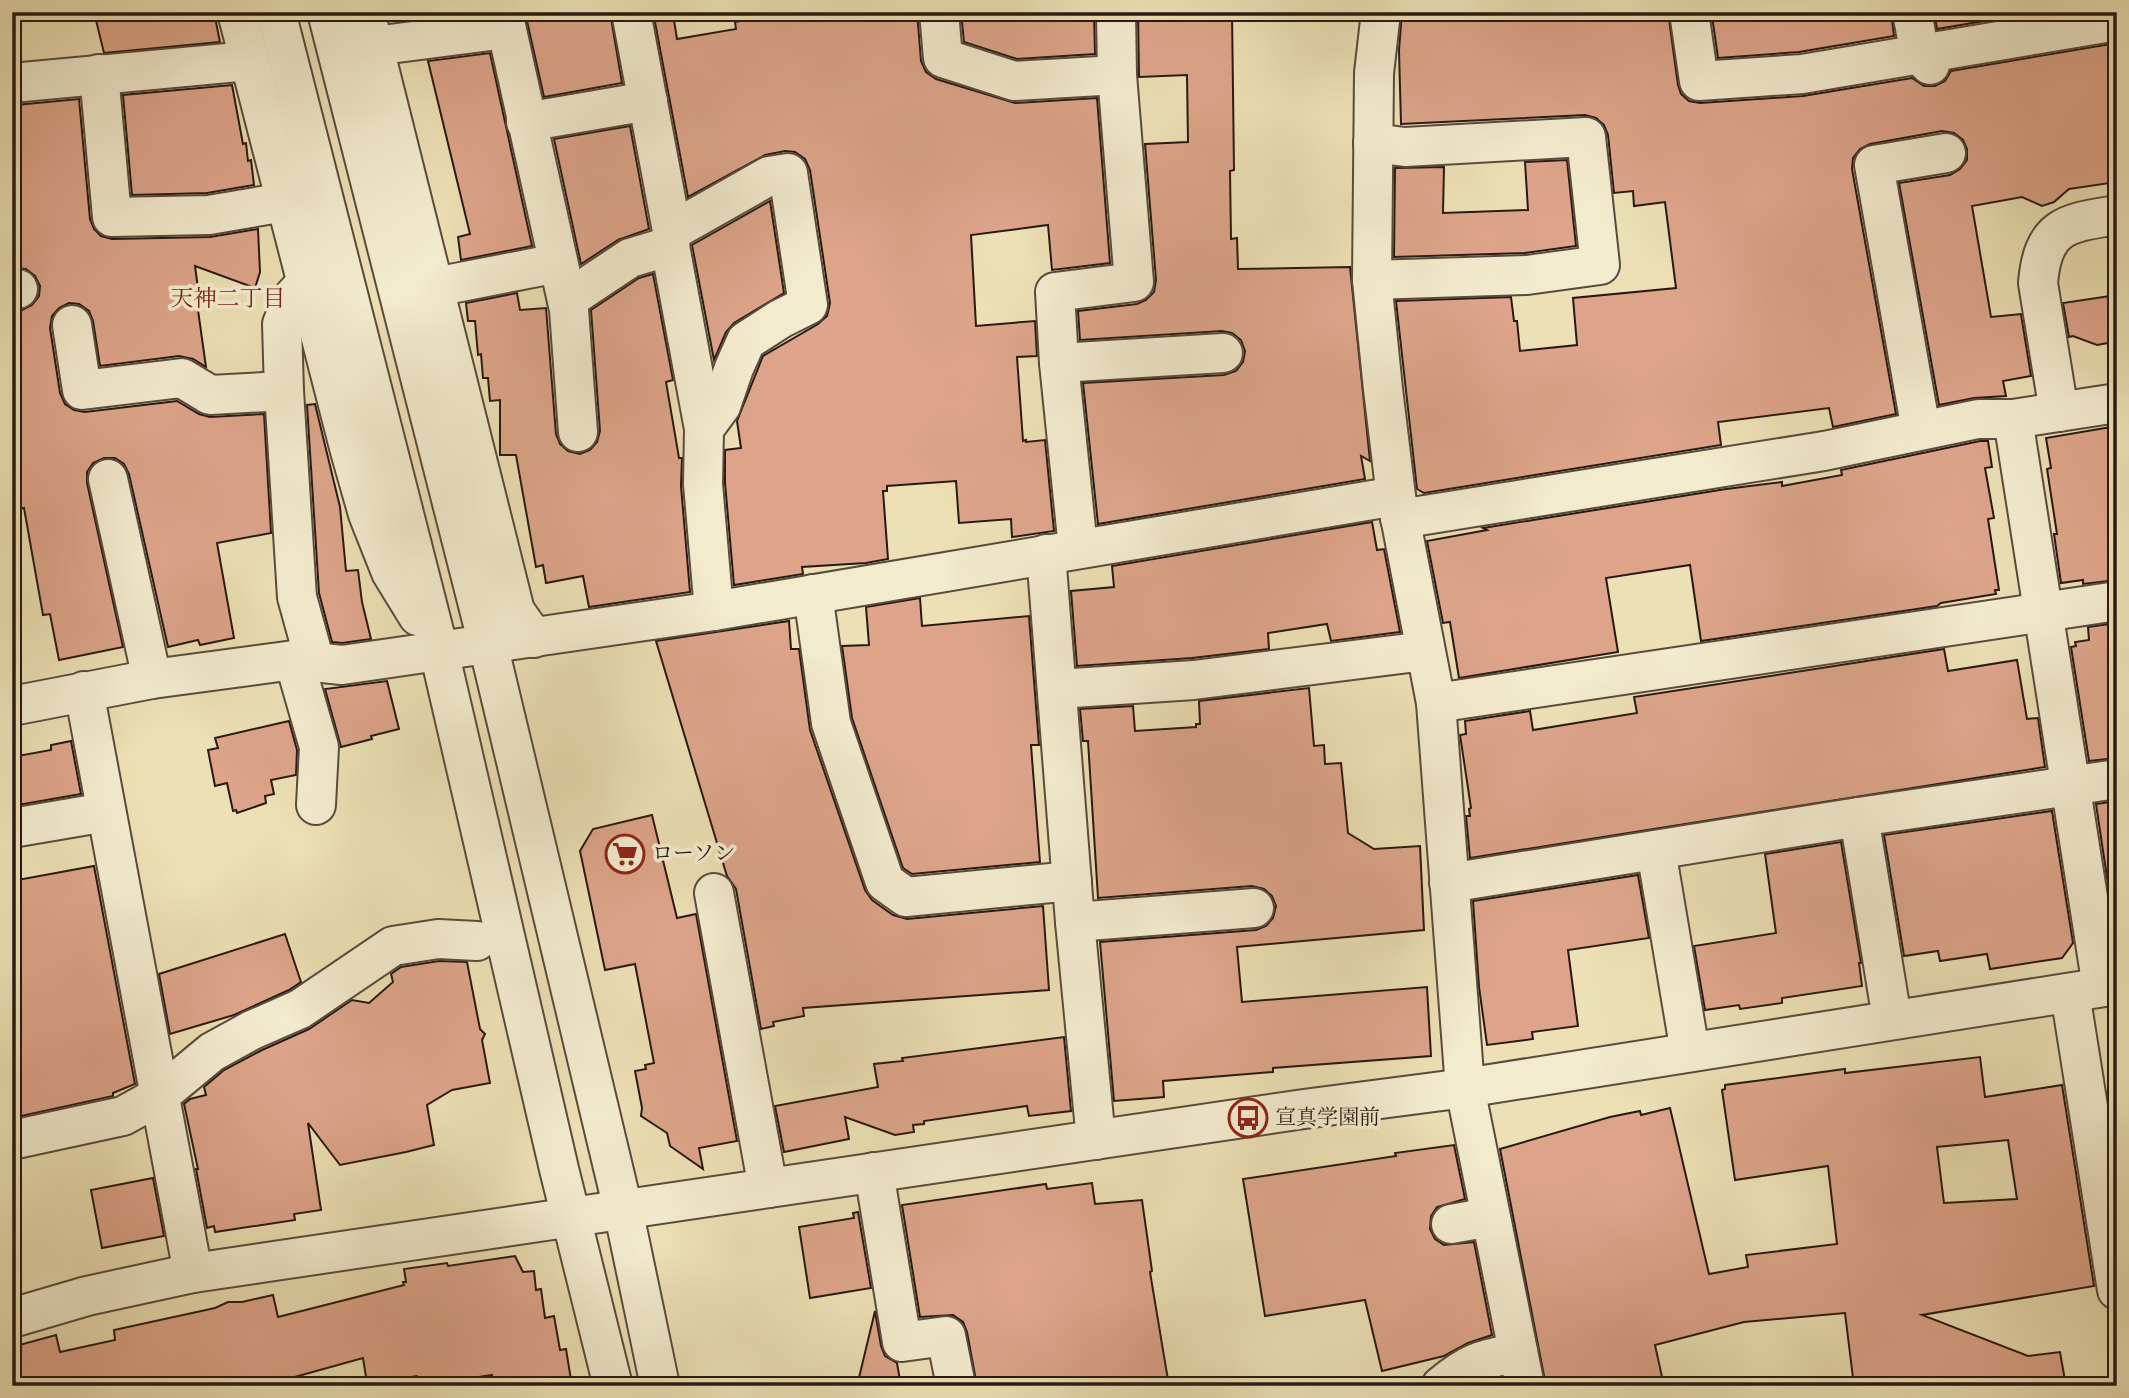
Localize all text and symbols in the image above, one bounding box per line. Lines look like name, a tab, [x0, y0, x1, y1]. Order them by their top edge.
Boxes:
district label: 天神二丁目	[171, 285, 286, 314]
supermarket icon: ローソン	[604, 833, 646, 875]
place label: ローソン	[652, 841, 735, 867]
bus stop icon: 宣真学園前	[1227, 1097, 1269, 1139]
place label: 宣真学園前	[1275, 1105, 1380, 1131]

